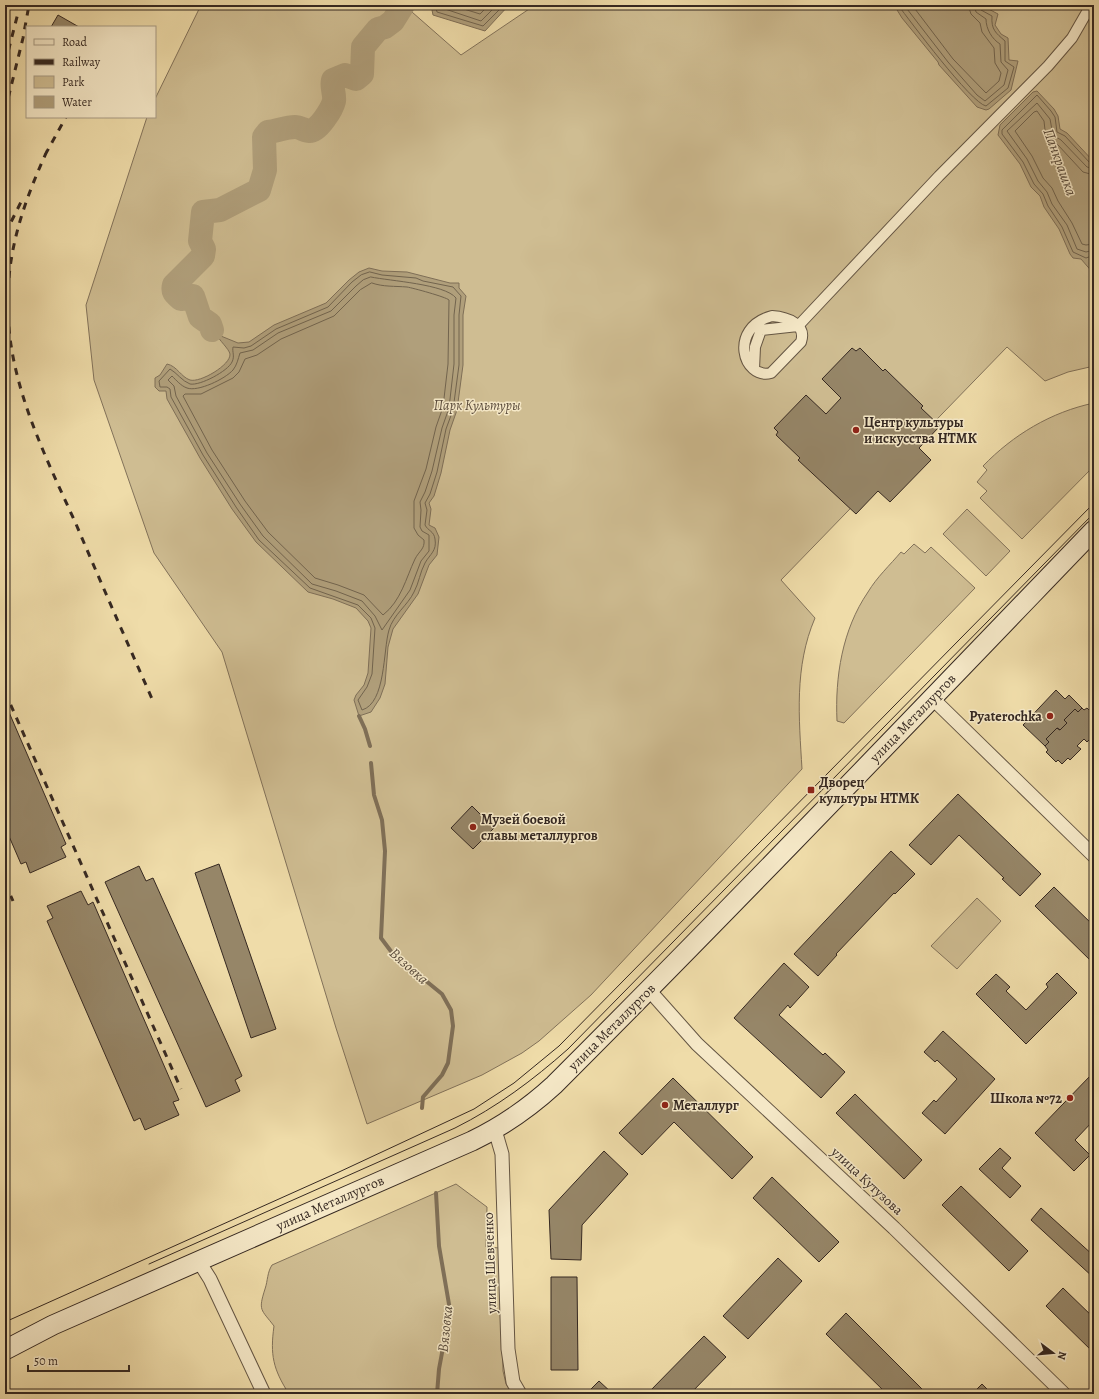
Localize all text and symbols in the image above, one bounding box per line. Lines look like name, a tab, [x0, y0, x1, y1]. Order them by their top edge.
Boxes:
legend	[26, 26, 156, 118]
text: Road	[62, 34, 88, 50]
text: Railway	[62, 54, 101, 70]
text: Park	[62, 74, 85, 90]
text: Water	[61, 94, 92, 110]
water label: Панкрашка	[1039, 126, 1081, 199]
park label: Парк Культуры	[433, 396, 521, 415]
place label: Центр культуры и искусства НТМК	[864, 413, 977, 448]
marker: Центр культуры и искусства НТМК	[851, 425, 861, 435]
street label: улица Металлургов	[865, 669, 960, 767]
place label: Pyaterochka	[969, 707, 1042, 726]
marker: Pyaterochka	[1045, 711, 1055, 721]
place label: Дворец культуры НТМК	[819, 773, 920, 808]
marker: Дворец культуры НТМК	[806, 785, 816, 795]
place label: Музей боевой славы металлургов	[481, 810, 598, 845]
marker: Музей боевой славы металлургов	[468, 822, 478, 832]
water label: Вязовка	[385, 943, 433, 989]
street label: улица Металлургов	[563, 979, 660, 1076]
place label: Школа №72	[990, 1089, 1062, 1108]
marker: Школа №72	[1065, 1093, 1075, 1103]
place label: Металлург	[673, 1096, 739, 1115]
marker: Металлург	[660, 1100, 670, 1110]
street label: улица Кутузова	[826, 1142, 908, 1220]
street label: улица Металлургов	[272, 1171, 387, 1236]
street label: улица Шевченко	[479, 1212, 501, 1315]
water label: Вязовка	[433, 1305, 457, 1353]
north arrow	[1033, 1333, 1073, 1373]
scale bar	[28, 1347, 129, 1373]
text: N	[1054, 1350, 1070, 1362]
text: 50 m	[34, 1353, 58, 1369]

